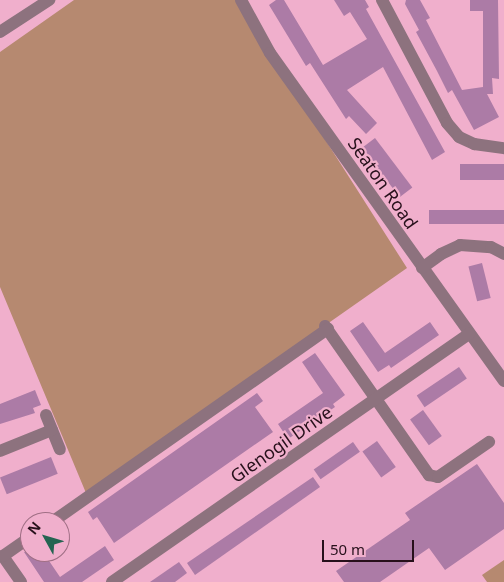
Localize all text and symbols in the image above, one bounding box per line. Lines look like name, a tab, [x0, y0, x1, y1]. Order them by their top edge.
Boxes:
street label: Seaton Road	[344, 133, 422, 233]
street label: Glenogil Drive	[226, 401, 336, 487]
north arrow	[20, 512, 70, 562]
text: N	[23, 517, 45, 538]
scale bar	[324, 530, 416, 562]
text: 50 m	[330, 539, 365, 559]

